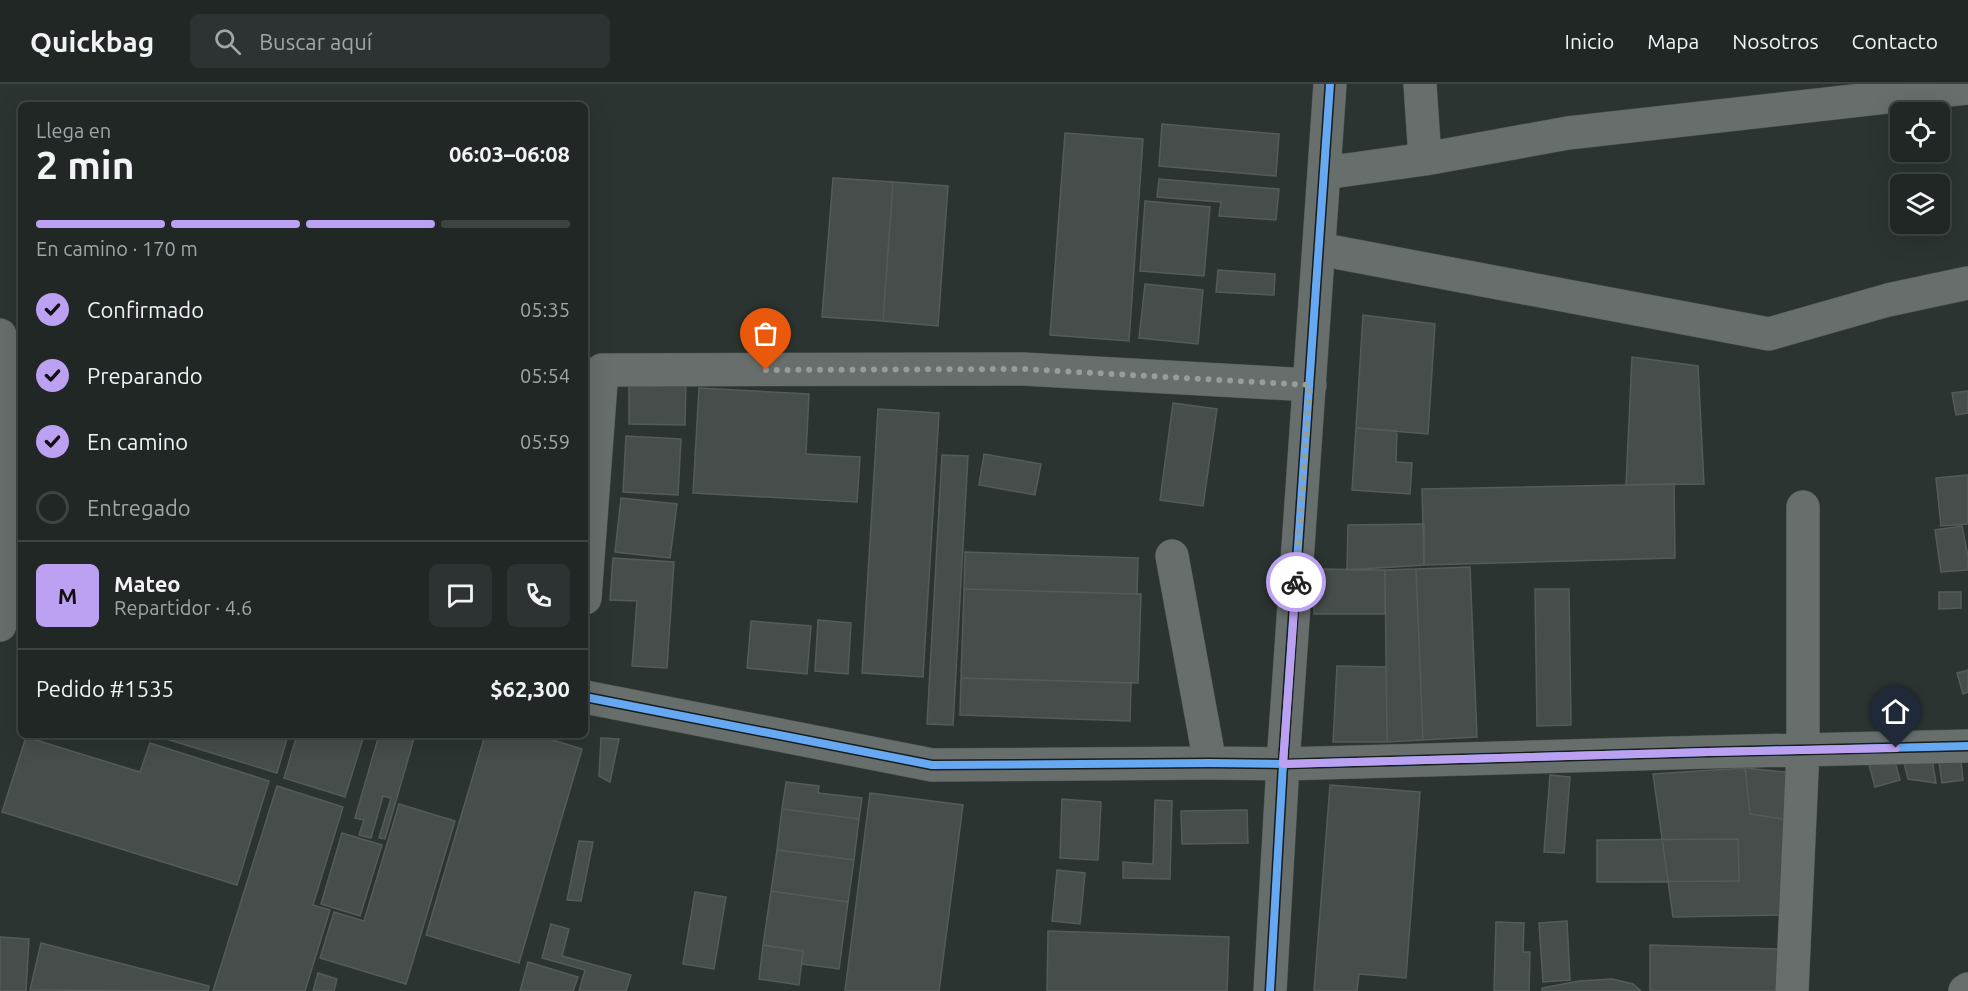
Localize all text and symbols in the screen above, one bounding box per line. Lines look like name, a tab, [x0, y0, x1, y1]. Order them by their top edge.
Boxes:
search box	[190, 14, 610, 68]
icon: search	[211, 25, 244, 58]
text: Quickbag	[30, 26, 154, 57]
text: Buscar aquí	[259, 29, 372, 54]
text: Inicio	[1565, 29, 1614, 53]
text: Mapa	[1647, 29, 1699, 53]
text: Nosotros	[1732, 29, 1819, 53]
text: Contacto	[1852, 29, 1938, 53]
map controls	[1890, 102, 1950, 234]
button: locate	[1890, 102, 1950, 162]
text: Llega en	[36, 119, 111, 142]
text: 06:03–06:08	[449, 141, 570, 166]
text: 2 min	[36, 143, 135, 186]
button: layers	[1890, 174, 1950, 234]
text: En camino · 170 m	[36, 237, 198, 260]
icon: check	[36, 293, 69, 326]
text: Confirmado	[87, 297, 204, 322]
text: 05:35	[520, 298, 570, 321]
pin	[740, 308, 791, 370]
icon: bag	[749, 317, 782, 350]
icon: check	[36, 359, 69, 392]
text: Preparando	[87, 363, 203, 388]
text: 05:54	[520, 364, 570, 387]
icon: check	[36, 425, 69, 458]
text: En camino	[87, 429, 188, 454]
text: 05:59	[520, 430, 570, 453]
text: Entregado	[87, 495, 191, 520]
courier	[1266, 552, 1326, 612]
button: chat	[429, 564, 492, 627]
button: phone	[507, 564, 570, 627]
icon: bike	[1280, 566, 1313, 599]
text: Mateo	[114, 571, 181, 596]
text: M	[58, 583, 77, 608]
text: Repartidor · 4.6	[114, 596, 252, 619]
text: Pedido #1535	[36, 676, 174, 701]
text: $62,300	[490, 676, 570, 701]
pin	[1870, 686, 1921, 748]
icon: home	[1879, 695, 1912, 728]

